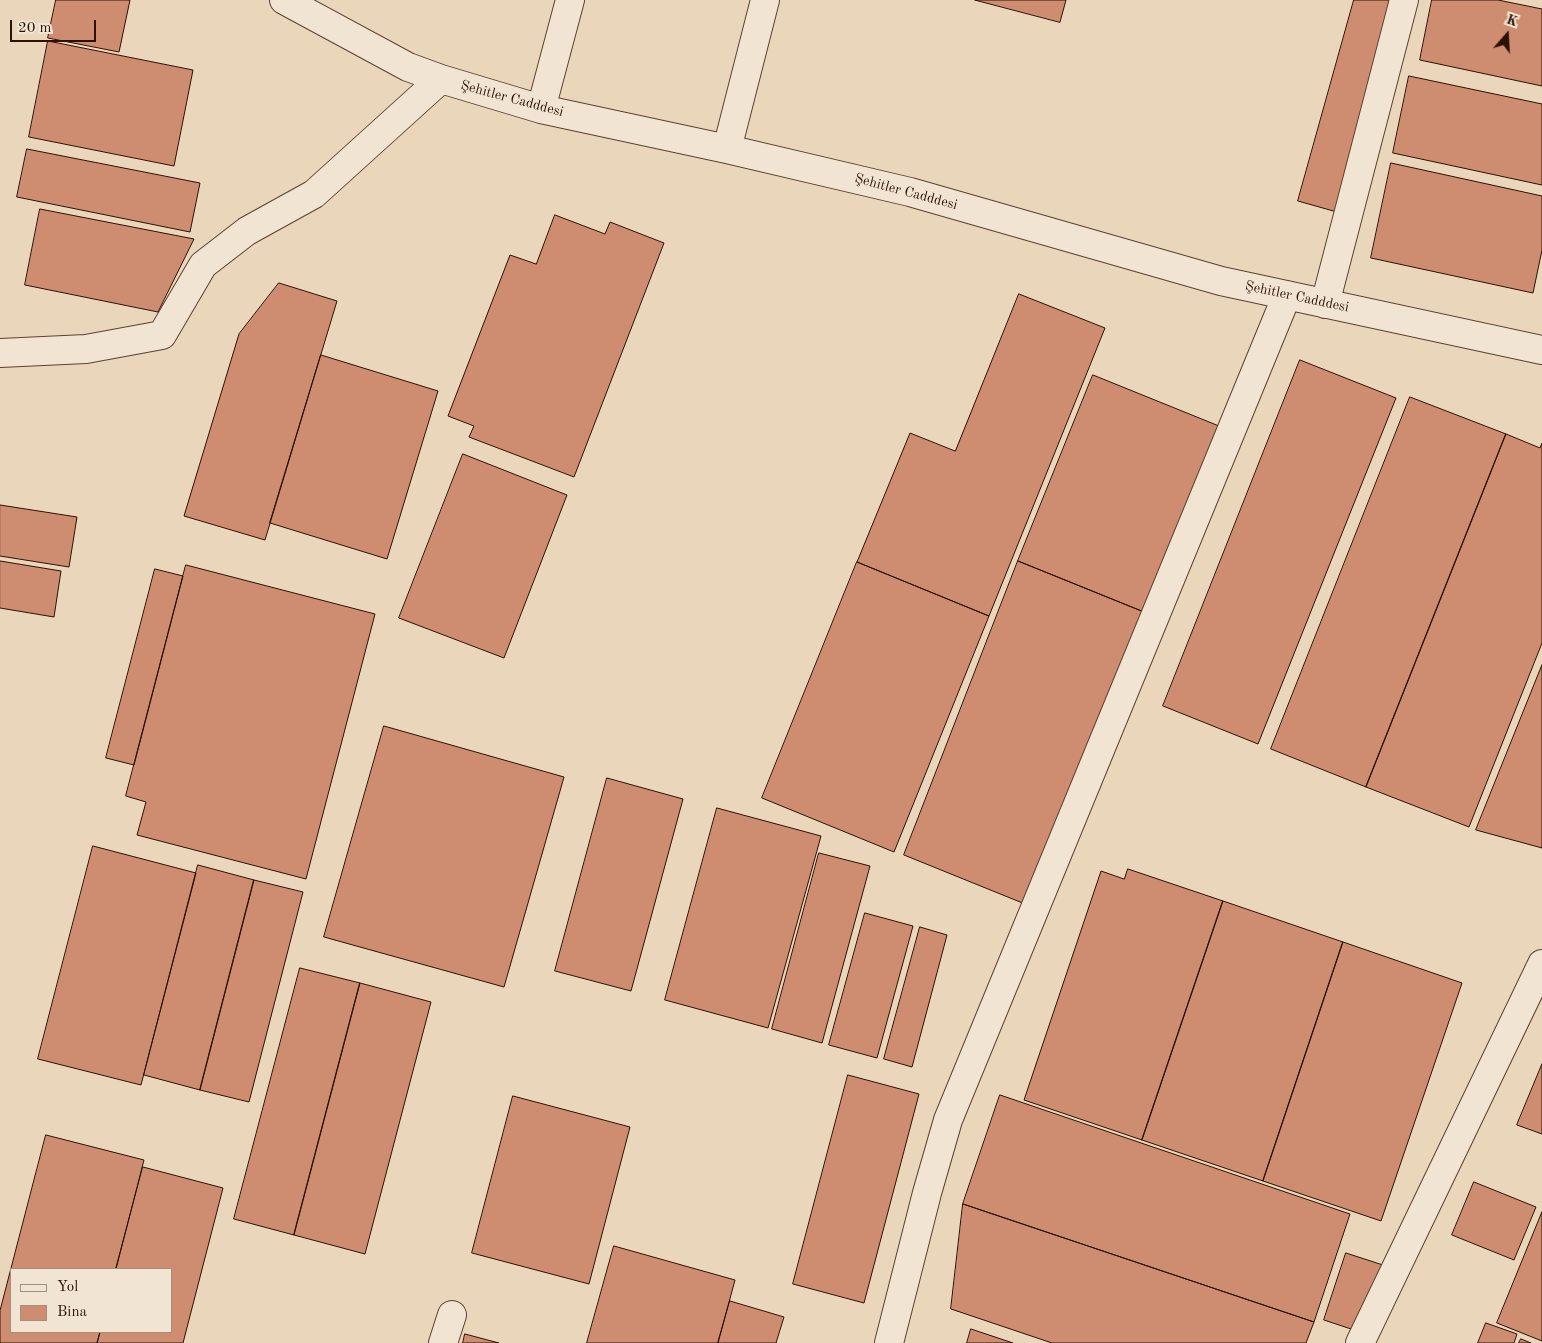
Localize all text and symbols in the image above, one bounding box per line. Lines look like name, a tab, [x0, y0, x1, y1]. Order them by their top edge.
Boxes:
scale bar	[12, 10, 99, 42]
north arrow	[1482, 10, 1532, 60]
text: K	[1505, 12, 1519, 29]
text: 20 m	[18, 21, 52, 36]
street label: Şehitler Cadddesi	[459, 77, 565, 121]
street label: Şehitler Cadddesi	[853, 170, 959, 214]
street label: Şehitler Cadddesi	[1244, 278, 1350, 316]
legend	[10, 1268, 172, 1333]
text: Yol	[57, 1280, 78, 1295]
text: Bina	[57, 1305, 87, 1320]

